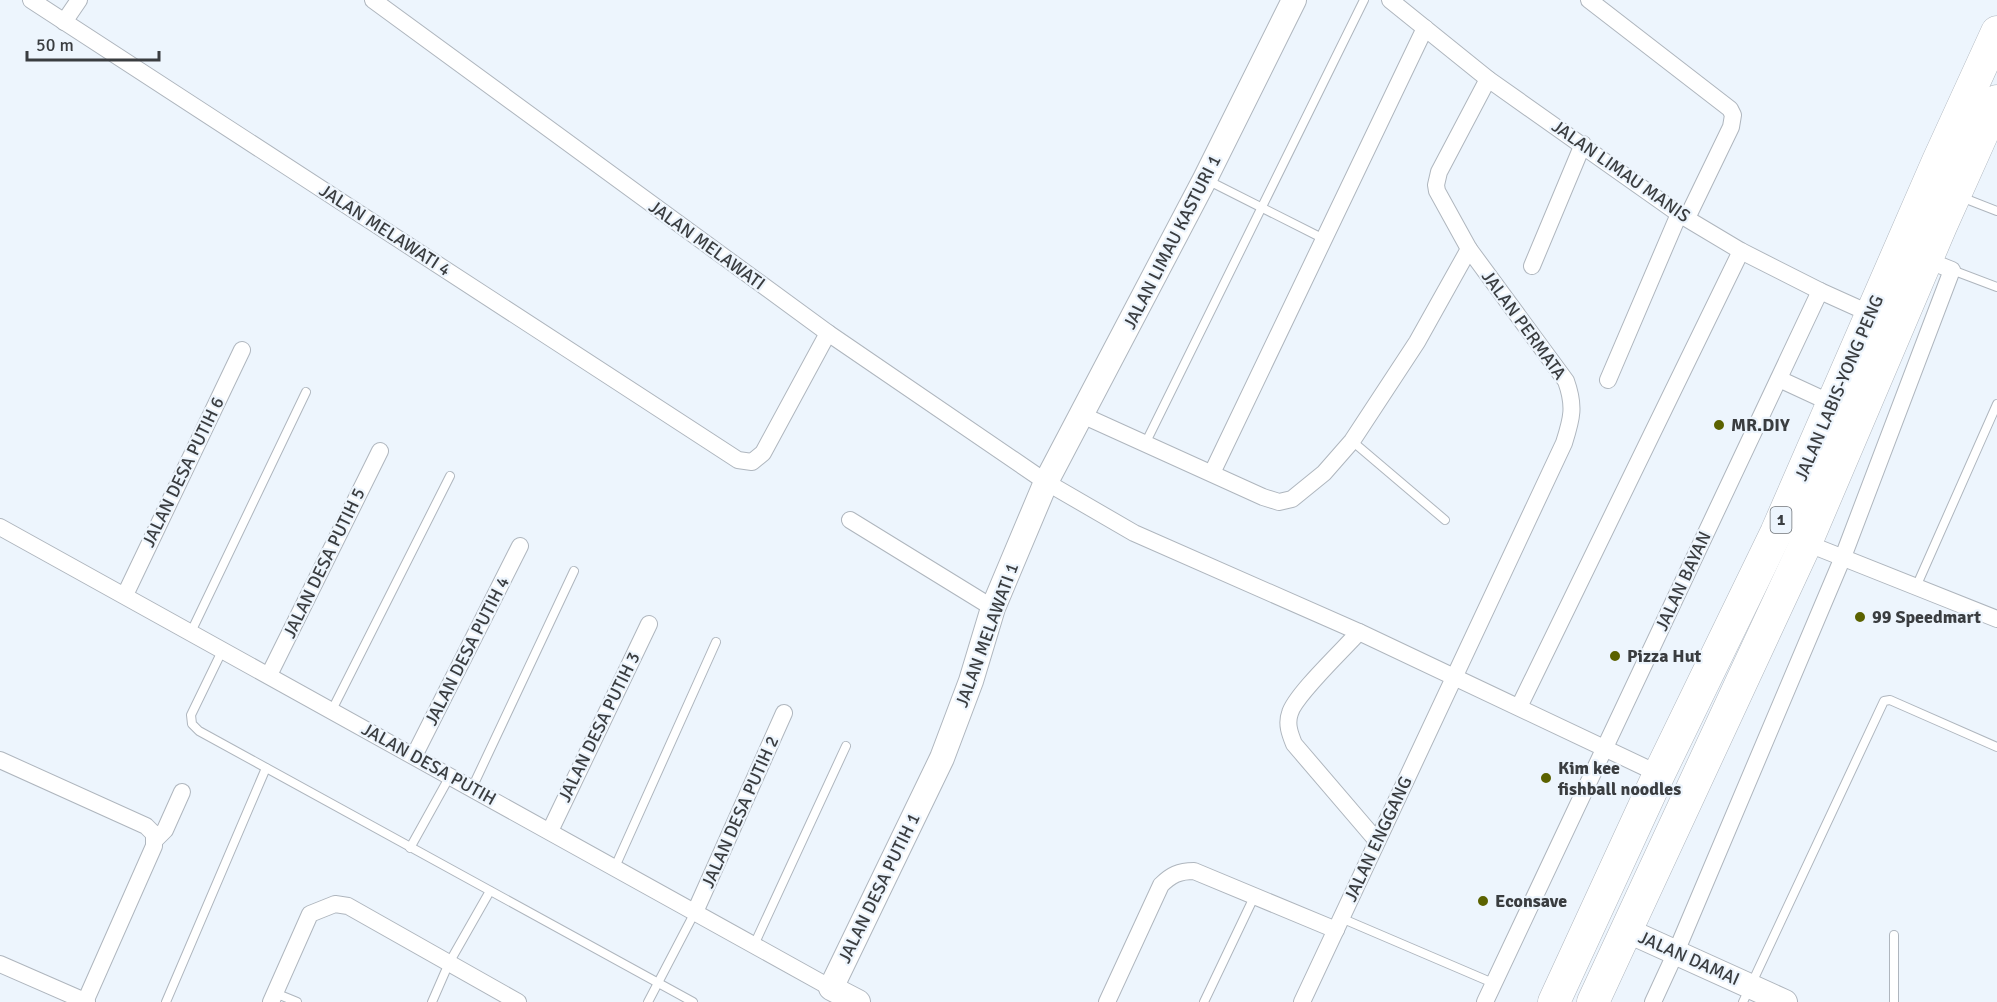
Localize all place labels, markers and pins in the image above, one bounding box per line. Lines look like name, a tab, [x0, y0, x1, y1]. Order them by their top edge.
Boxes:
place label: MR.DIY	[1731, 414, 1790, 436]
marker: MR.DIY	[1712, 418, 1726, 432]
place label: 99 Speedmart	[1872, 606, 1981, 628]
marker: 99 Speedmart	[1853, 610, 1867, 624]
place label: Pizza Hut	[1627, 645, 1702, 667]
marker: Pizza Hut	[1608, 649, 1622, 663]
place label: Kim kee fishball noodles	[1557, 757, 1681, 800]
marker: Kim kee fishball noodles	[1539, 771, 1553, 785]
place label: Econsave	[1495, 890, 1567, 912]
marker: Econsave	[1476, 894, 1490, 908]

